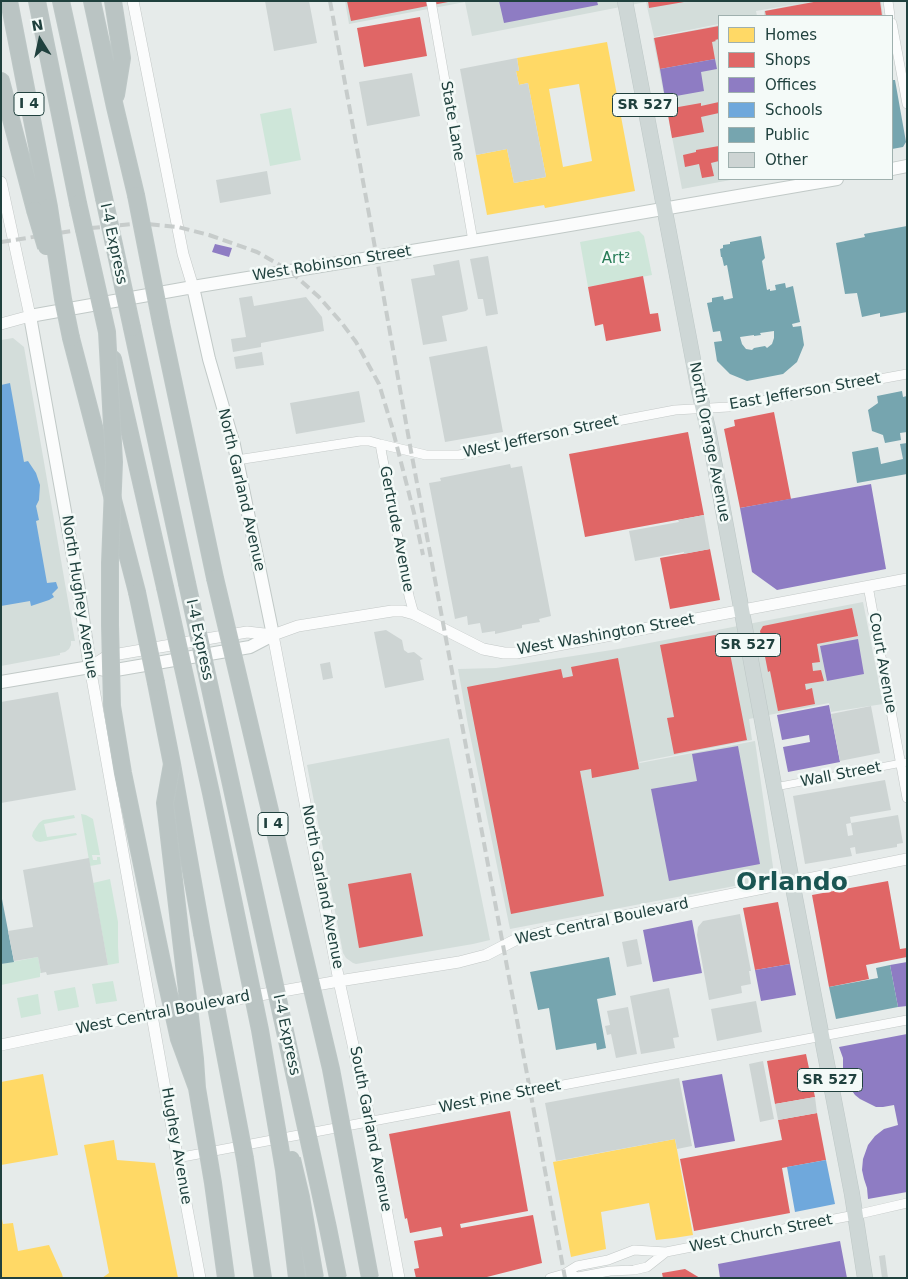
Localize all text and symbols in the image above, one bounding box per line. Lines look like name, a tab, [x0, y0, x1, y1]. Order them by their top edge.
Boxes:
north arrow	[15, 15, 65, 65]
legend	[718, 15, 893, 180]
text: N	[30, 16, 45, 34]
text: Homes	[765, 26, 817, 44]
text: Shops	[765, 51, 811, 69]
text: Offices	[765, 76, 817, 94]
street label: State Lane	[436, 80, 468, 162]
road number: I 4	[14, 92, 44, 116]
road number: SR 527	[612, 94, 678, 116]
text: Schools	[765, 101, 823, 119]
text: Public	[765, 126, 809, 144]
text: Other	[765, 151, 808, 169]
street label: I-4 Express	[96, 202, 130, 286]
street label: West Robinson Street	[251, 243, 413, 285]
park label: Art²	[602, 250, 630, 268]
street label: North Orange Avenue	[685, 360, 733, 524]
street label: East Jefferson Street	[728, 370, 882, 414]
street label: North Garland Avenue	[213, 407, 269, 573]
street label: West Jefferson Street	[462, 412, 620, 462]
street label: Gertrude Avenue	[375, 465, 417, 593]
street label: North Hughey Avenue	[57, 514, 101, 680]
street label: I-4 Express	[182, 598, 216, 682]
street label: West Washington Street	[516, 610, 696, 660]
street label: Court Avenue	[864, 611, 900, 715]
road number: SR 527	[716, 634, 780, 656]
street label: Wall Street	[799, 758, 883, 792]
street label: North Garland Avenue	[297, 804, 347, 970]
road number: I 4	[258, 812, 288, 836]
district label: Orlando	[736, 868, 848, 898]
street label: West Central Boulevard	[514, 895, 690, 949]
street label: West Central Boulevard	[74, 987, 252, 1039]
street label: I-4 Express	[269, 993, 303, 1077]
street label: South Garland Avenue	[345, 1045, 395, 1213]
road number: SR 527	[798, 1068, 862, 1092]
street label: West Pine Street	[438, 1076, 562, 1118]
street label: Hughey Avenue	[157, 1086, 195, 1206]
street label: West Church Street	[688, 1211, 834, 1257]

